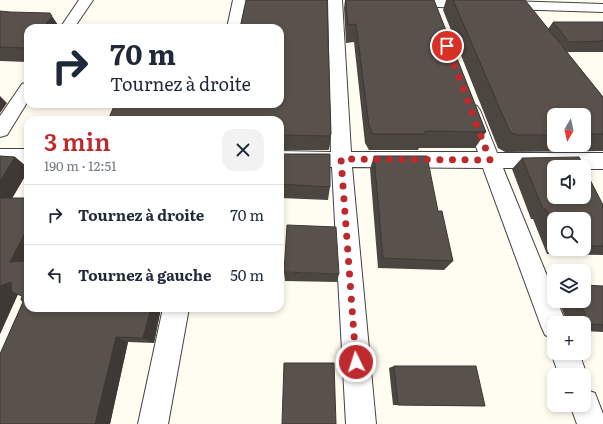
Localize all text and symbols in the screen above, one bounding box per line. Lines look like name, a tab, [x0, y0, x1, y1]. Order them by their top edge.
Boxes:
pin	[430, 29, 464, 63]
text: 70 m	[110, 32, 176, 74]
icon: arrive	[436, 35, 458, 57]
icon: right	[44, 40, 96, 92]
text: Tournez à droite	[110, 70, 251, 97]
north arrow	[547, 108, 591, 152]
map controls	[547, 108, 591, 412]
text: 3 min	[44, 123, 110, 158]
button: close	[222, 129, 264, 171]
text: 190 m · 12:51	[44, 156, 116, 175]
button: sound	[547, 160, 591, 204]
text: Tournez à droite	[78, 203, 204, 226]
text: 70 m	[230, 203, 264, 226]
icon: right	[44, 204, 66, 226]
button: search	[547, 212, 591, 256]
text: Tournez à gauche	[78, 263, 211, 286]
text: 50 m	[230, 263, 264, 286]
icon: left	[44, 264, 66, 286]
button: layers	[547, 264, 591, 308]
button: +	[547, 316, 591, 360]
position arrow	[335, 341, 377, 383]
button: −	[547, 368, 591, 412]

